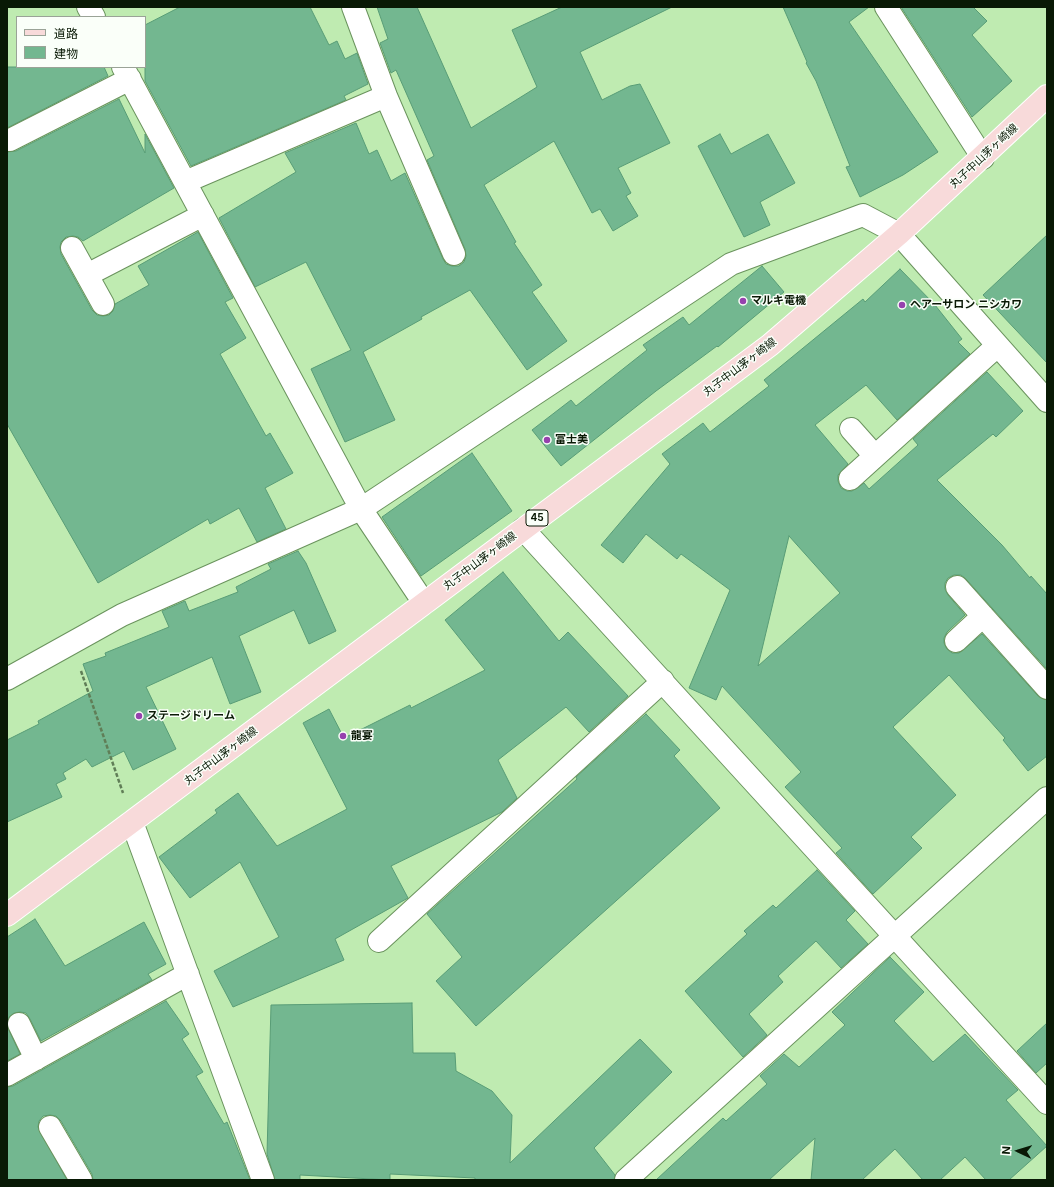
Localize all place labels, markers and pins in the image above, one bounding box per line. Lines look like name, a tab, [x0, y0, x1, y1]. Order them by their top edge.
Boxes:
place label: マルキ電機	[751, 294, 806, 308]
marker: マルキ電機	[738, 296, 748, 306]
place label: ヘアーサロン ニシカワ	[910, 298, 1022, 312]
marker: ヘアーサロン ニシカワ	[897, 300, 907, 310]
place label: 富士美	[555, 433, 588, 447]
marker: 富士美	[542, 435, 552, 445]
place label: ステージドリーム	[147, 709, 235, 723]
marker: ステージドリーム	[134, 711, 144, 721]
place label: 龍宴	[351, 729, 373, 743]
marker: 龍宴	[338, 731, 348, 741]

